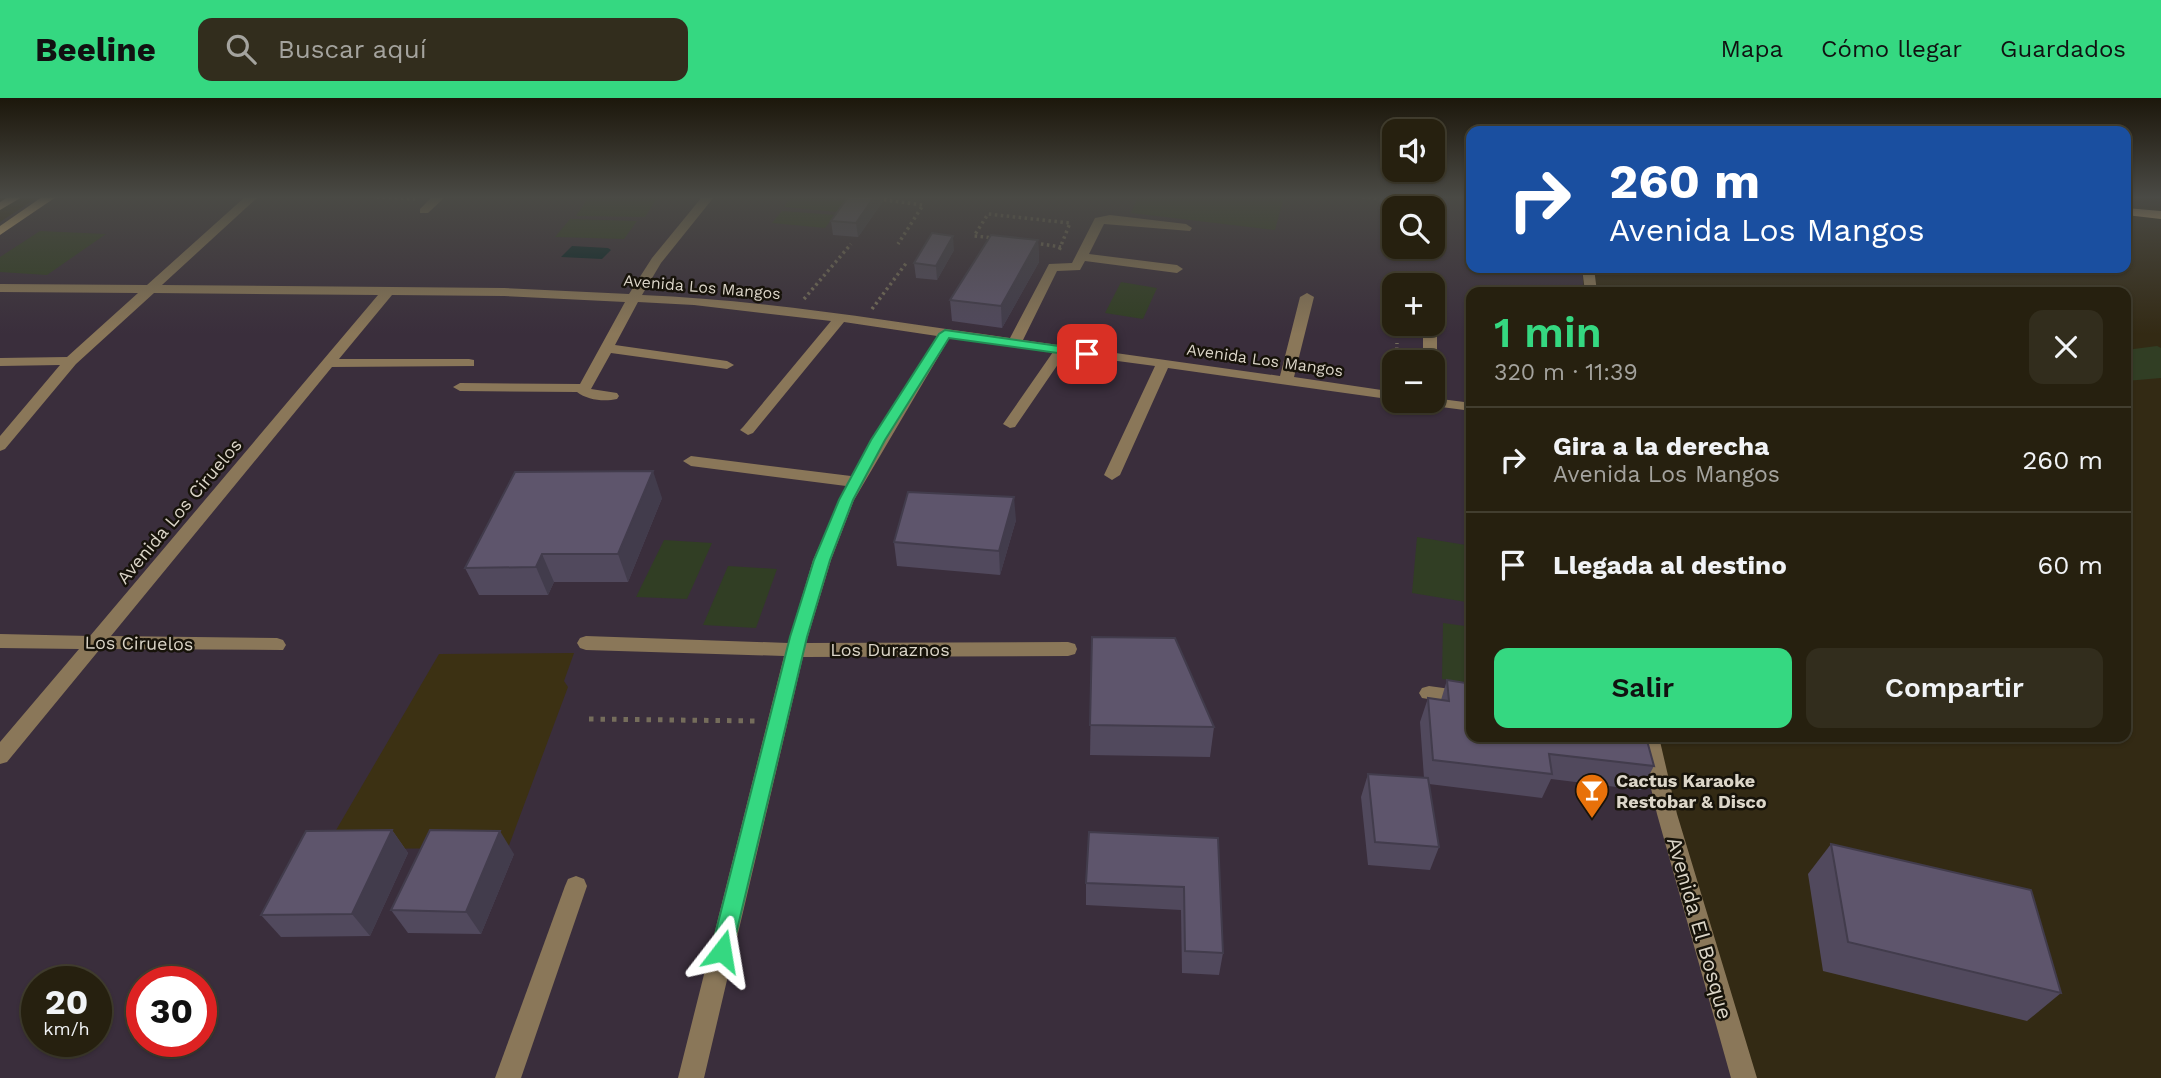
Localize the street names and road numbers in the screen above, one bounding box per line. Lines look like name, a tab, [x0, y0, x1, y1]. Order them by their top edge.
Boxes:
street label: Avenida Los Mangos	[623, 271, 781, 303]
street label: Avenida Los Mangos	[1186, 340, 1344, 380]
street label: Avenida Los Ciruelos	[112, 434, 246, 588]
street label: Los Ciruelos	[84, 632, 194, 654]
street label: Los Duraznos	[830, 639, 950, 660]
street label: Avenida El Bosque	[1662, 834, 1738, 1022]

